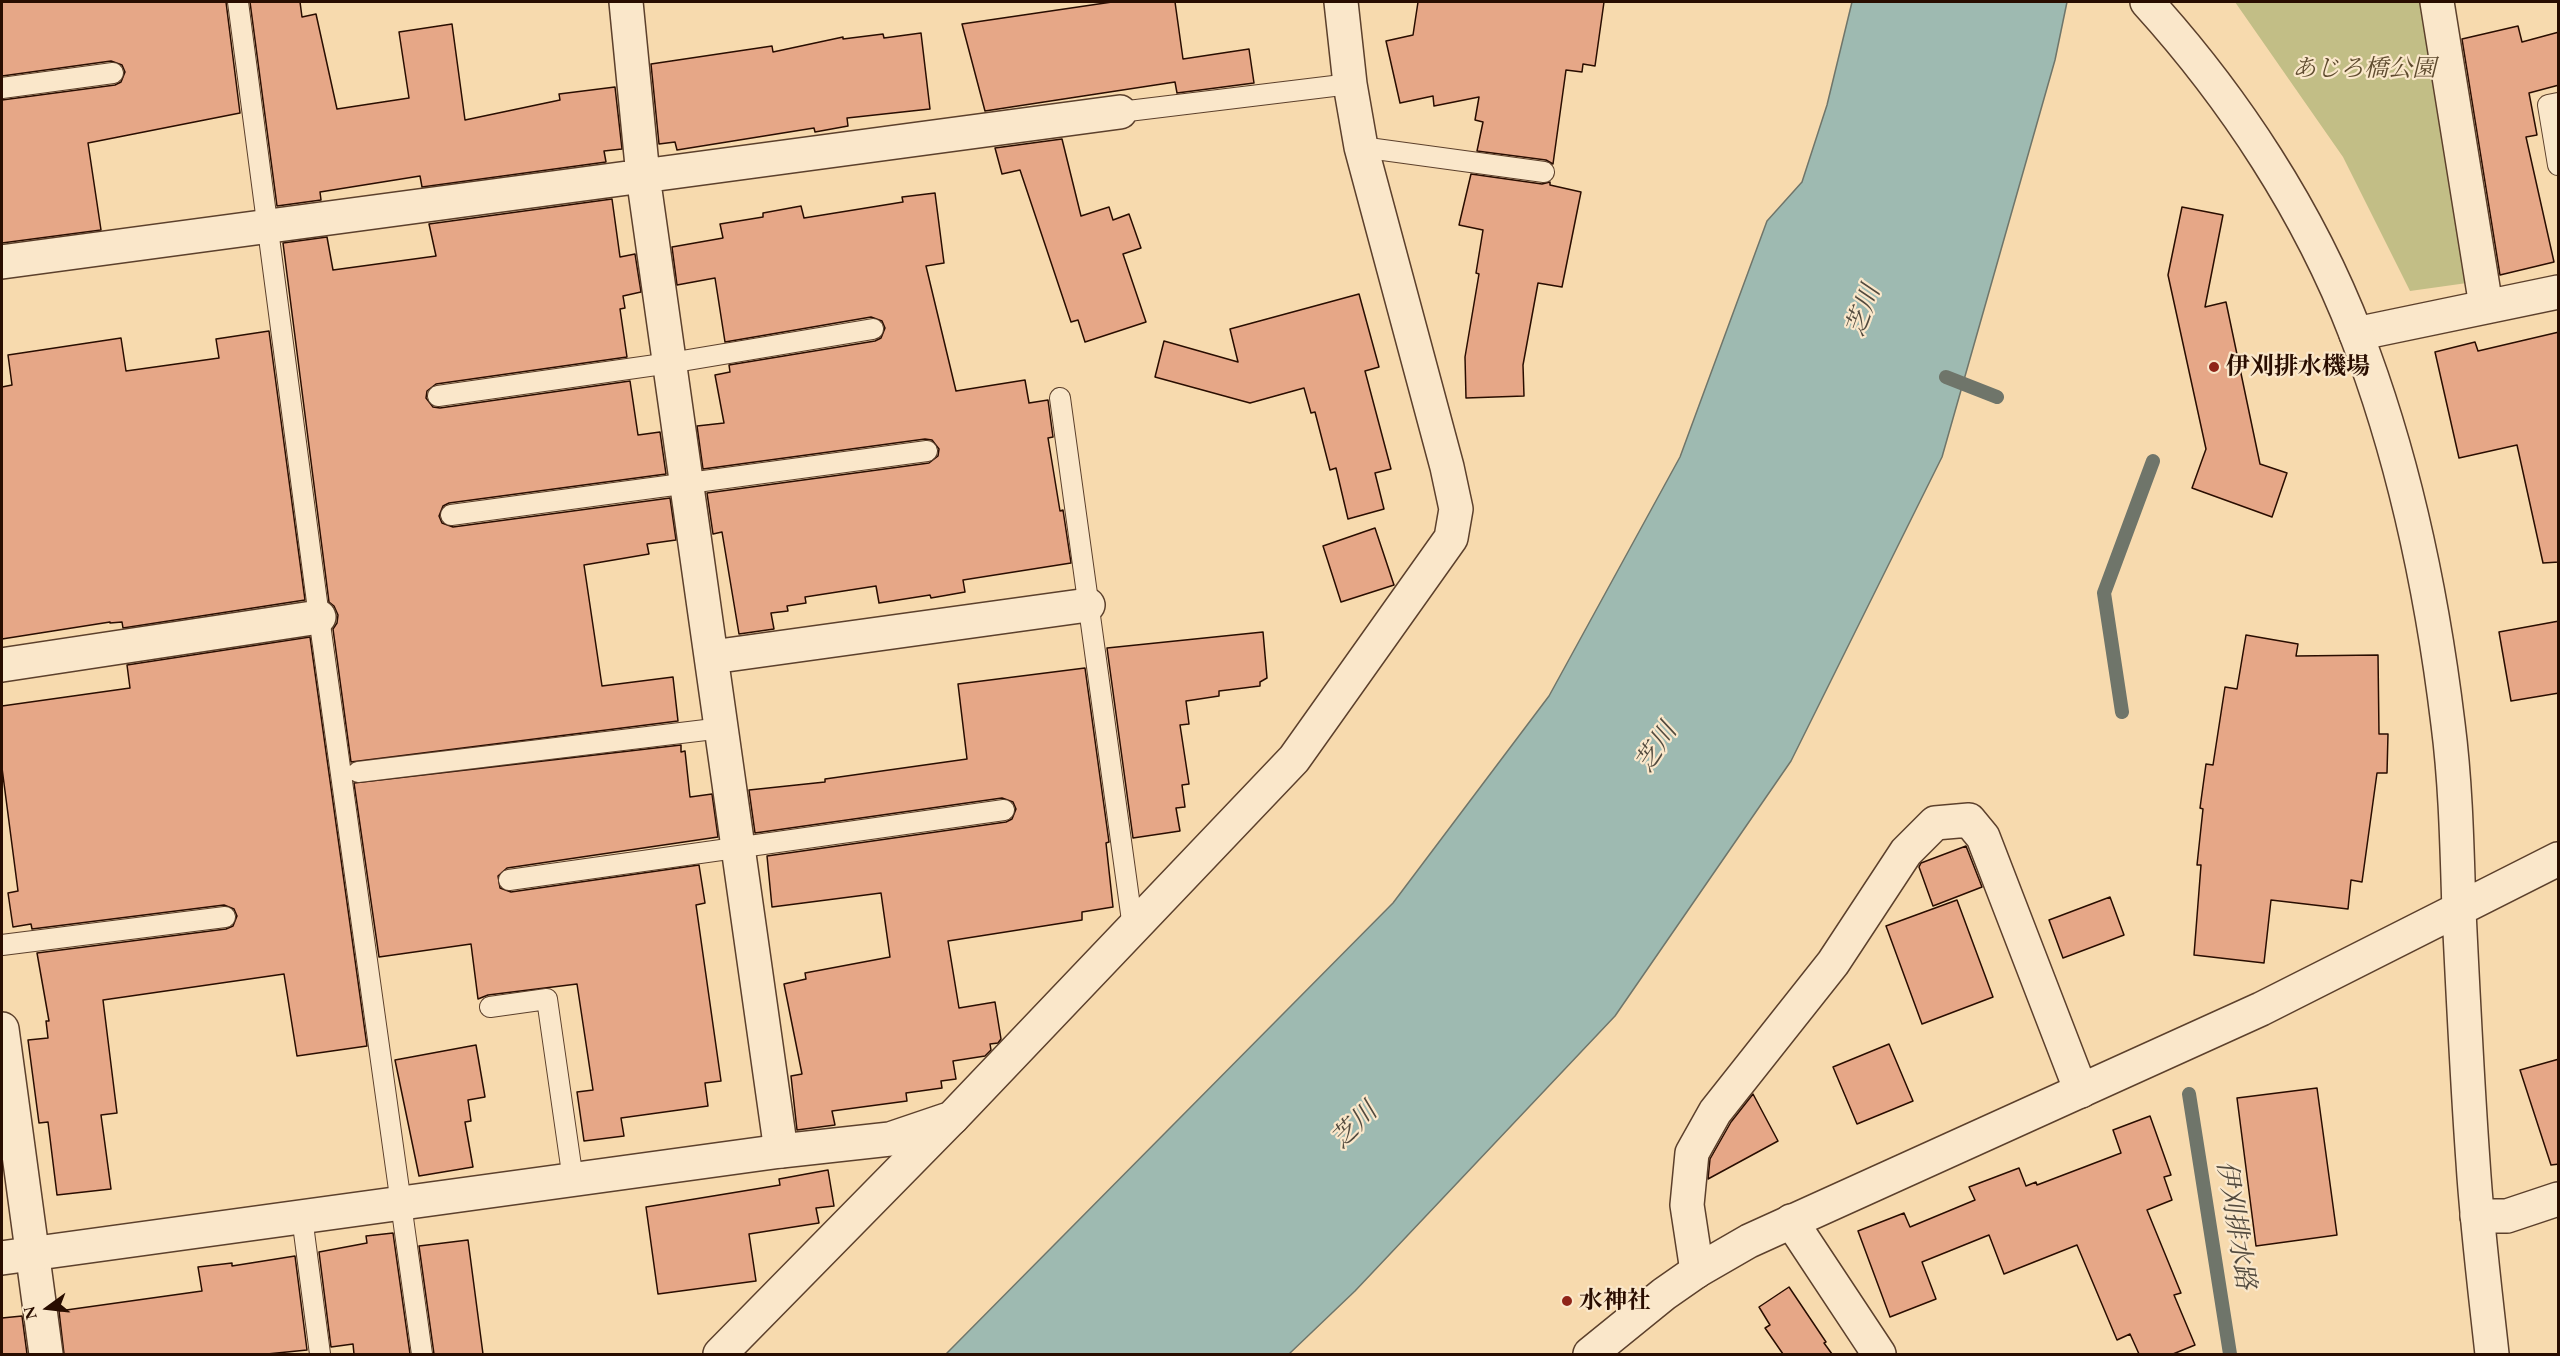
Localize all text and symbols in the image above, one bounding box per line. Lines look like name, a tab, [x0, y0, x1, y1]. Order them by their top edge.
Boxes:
park label: あじろ橋公園	[2292, 55, 2436, 83]
water label: 芝川	[1840, 281, 1888, 341]
place label: 伊刈排水機場	[2226, 353, 2370, 381]
marker: 伊刈排水機場	[2207, 360, 2221, 374]
water label: 芝川	[1630, 718, 1684, 778]
water label: 芝川	[1326, 1097, 1384, 1155]
water label: 伊刈排水路	[2209, 1158, 2261, 1292]
north arrow	[18, 1278, 78, 1338]
place label: 水神社	[1579, 1287, 1651, 1315]
marker: 水神社	[1560, 1294, 1574, 1308]
text: N	[18, 1304, 42, 1322]

